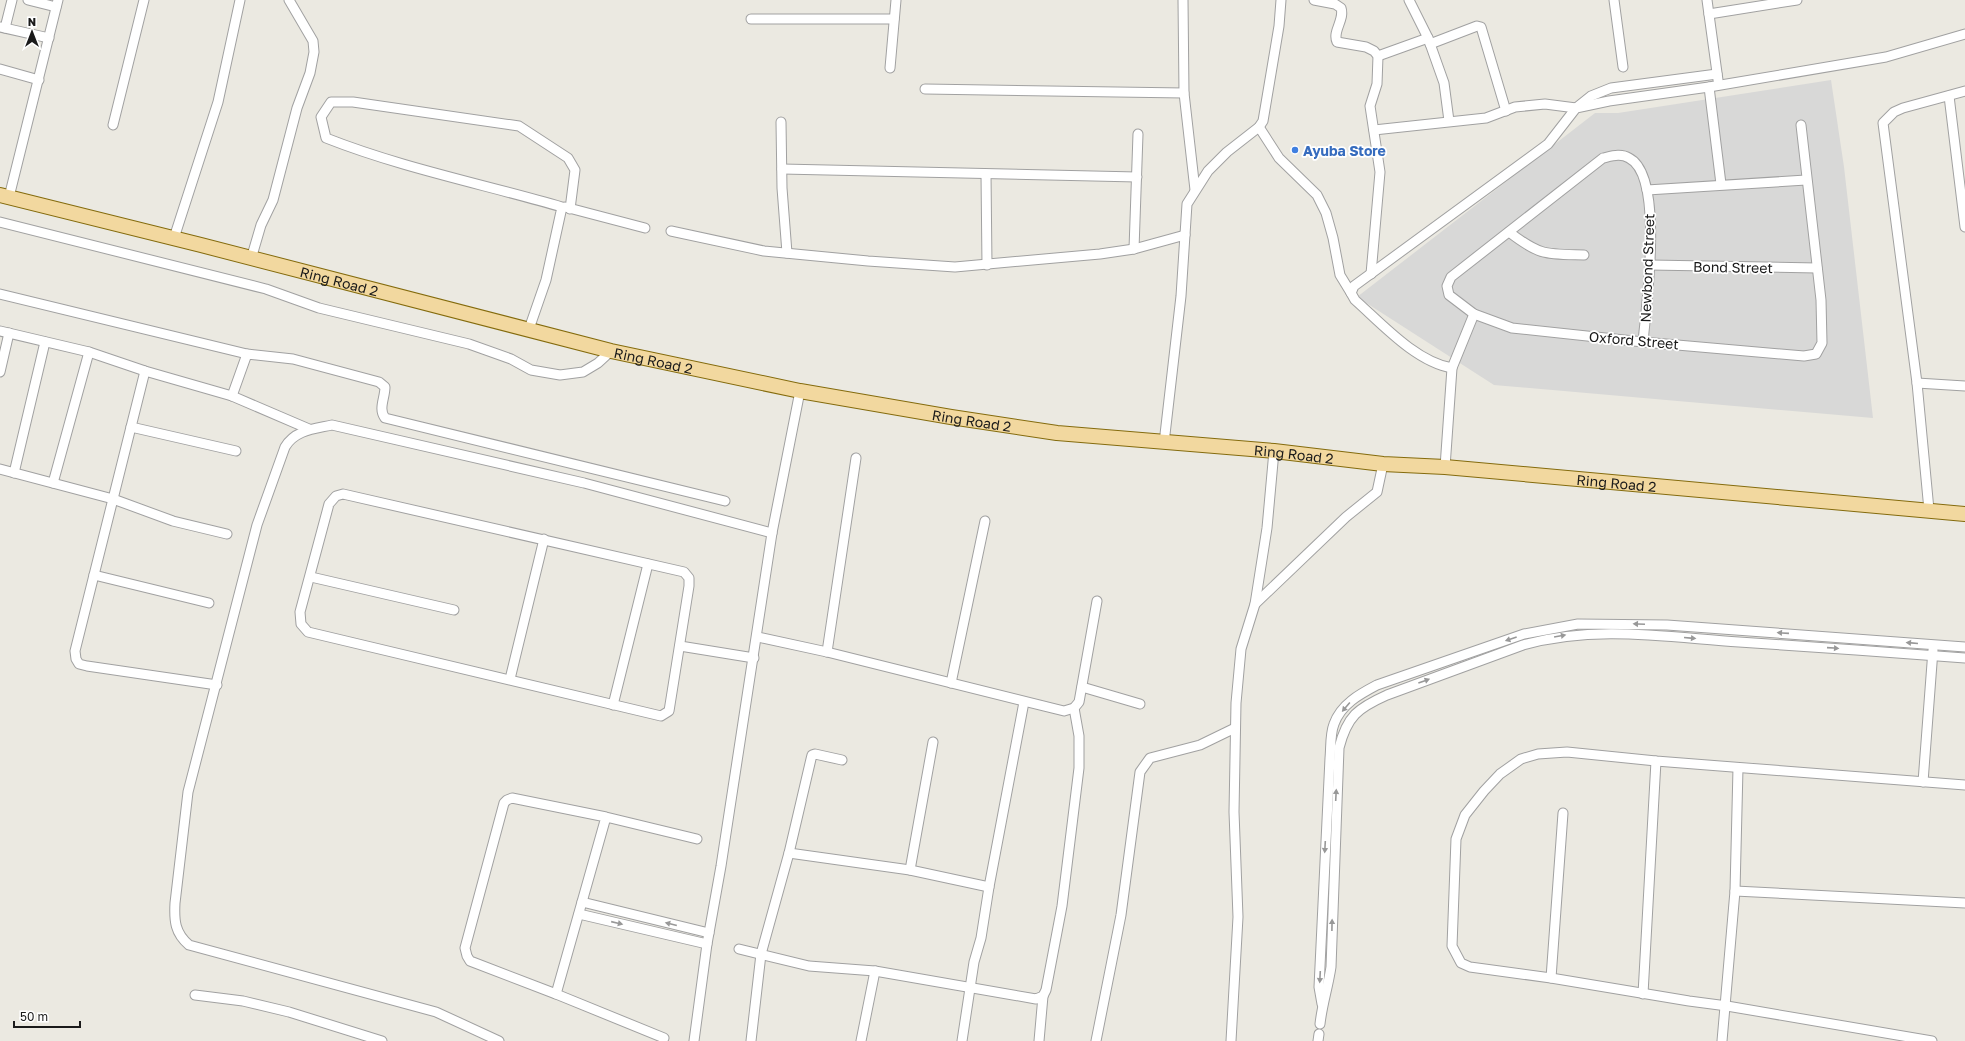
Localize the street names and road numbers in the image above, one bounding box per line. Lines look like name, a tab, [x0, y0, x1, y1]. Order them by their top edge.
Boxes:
street label: Newbond Street	[1637, 213, 1657, 323]
street label: Bond Street	[1693, 258, 1773, 276]
street label: Ring Road 2	[298, 263, 380, 299]
street label: Oxford Street	[1588, 328, 1680, 352]
street label: Ring Road 2	[613, 343, 694, 377]
street label: Ring Road 2	[931, 405, 1013, 435]
street label: Ring Road 2	[1253, 441, 1335, 467]
street label: Ring Road 2	[1576, 470, 1657, 495]

